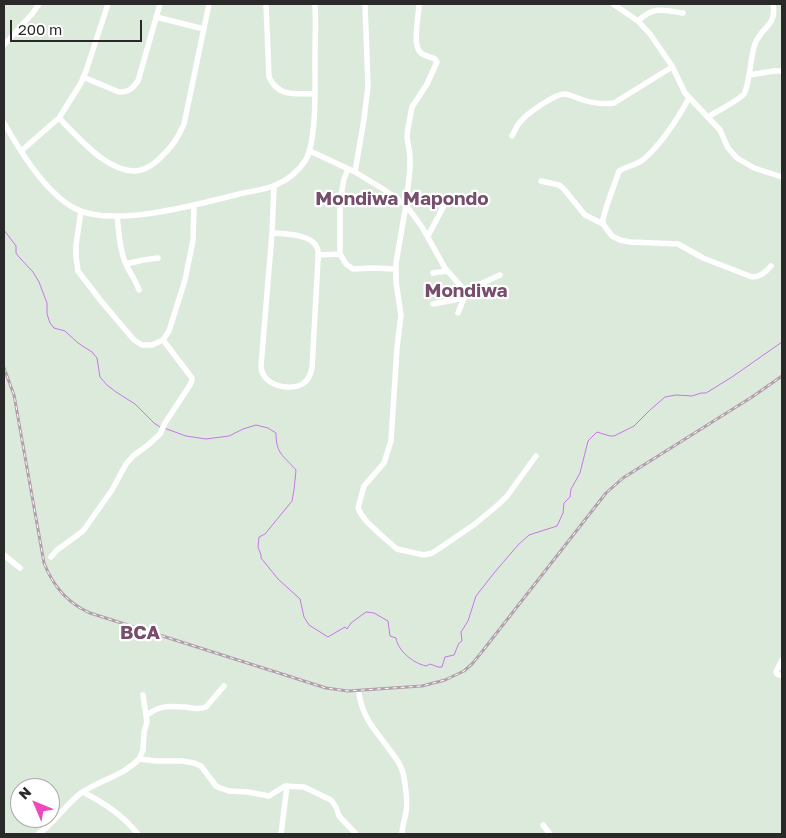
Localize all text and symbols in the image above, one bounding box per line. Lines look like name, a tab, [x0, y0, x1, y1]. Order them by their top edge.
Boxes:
scale bar	[12, 10, 145, 42]
text: 200 m	[18, 20, 62, 38]
district label: Mondiwa Mapondo	[315, 188, 489, 210]
district label: Mondiwa	[424, 280, 508, 302]
district label: BCA	[120, 622, 160, 644]
north arrow	[10, 778, 60, 828]
text: N	[15, 783, 35, 803]

